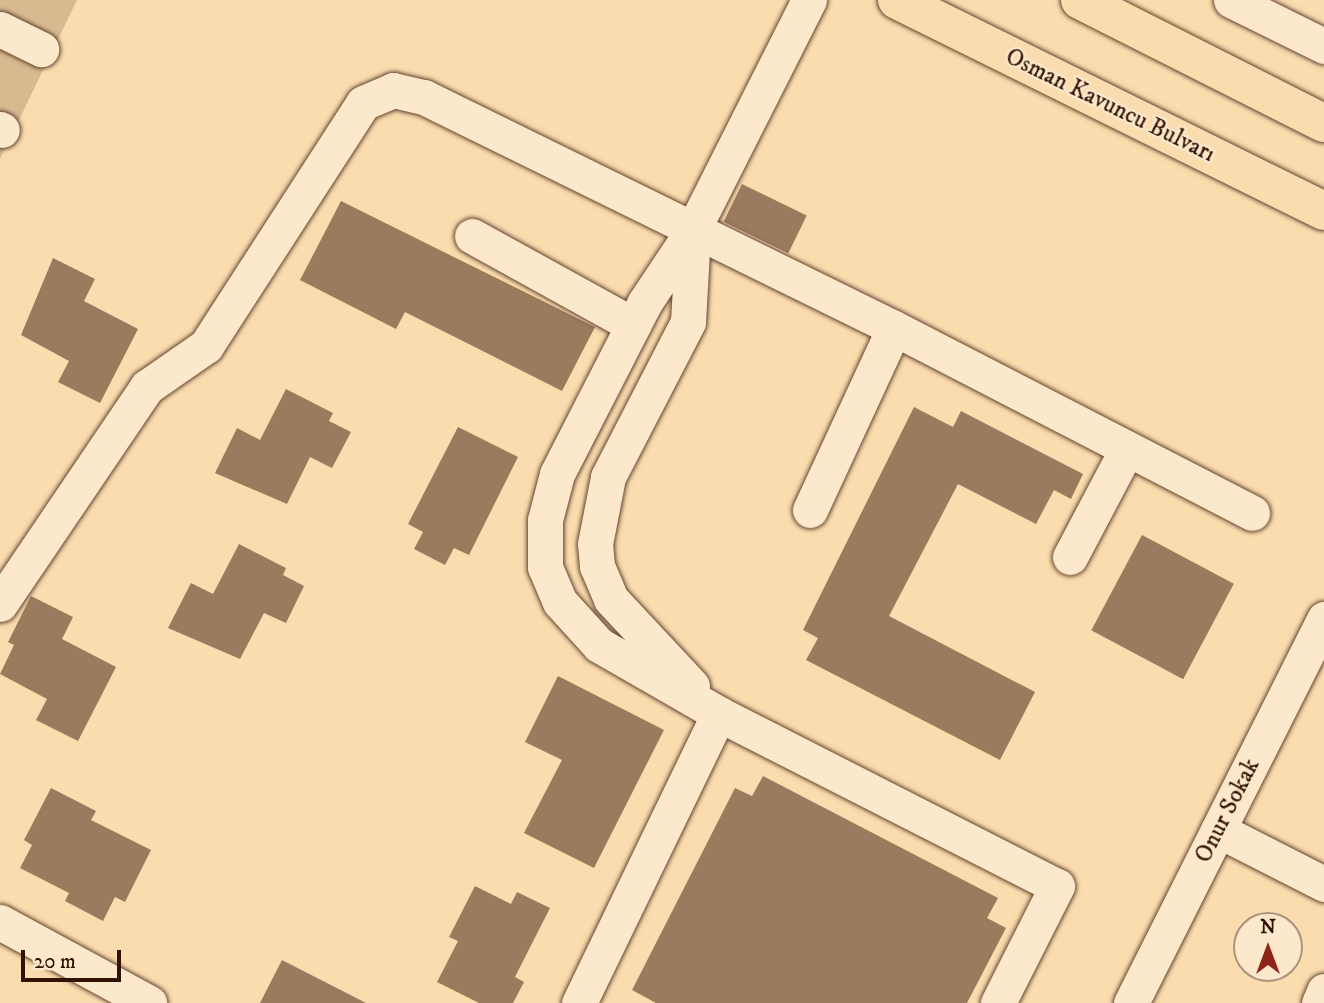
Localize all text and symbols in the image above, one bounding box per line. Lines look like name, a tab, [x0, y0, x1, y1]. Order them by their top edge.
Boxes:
street label: Osman Kavuncu Bulvarı	[1001, 43, 1219, 169]
street label: Onur Sokak	[1189, 754, 1267, 868]
north arrow	[1233, 912, 1303, 982]
text: N	[1260, 916, 1276, 939]
scale bar	[24, 936, 124, 980]
text: 20 m	[34, 949, 76, 975]

